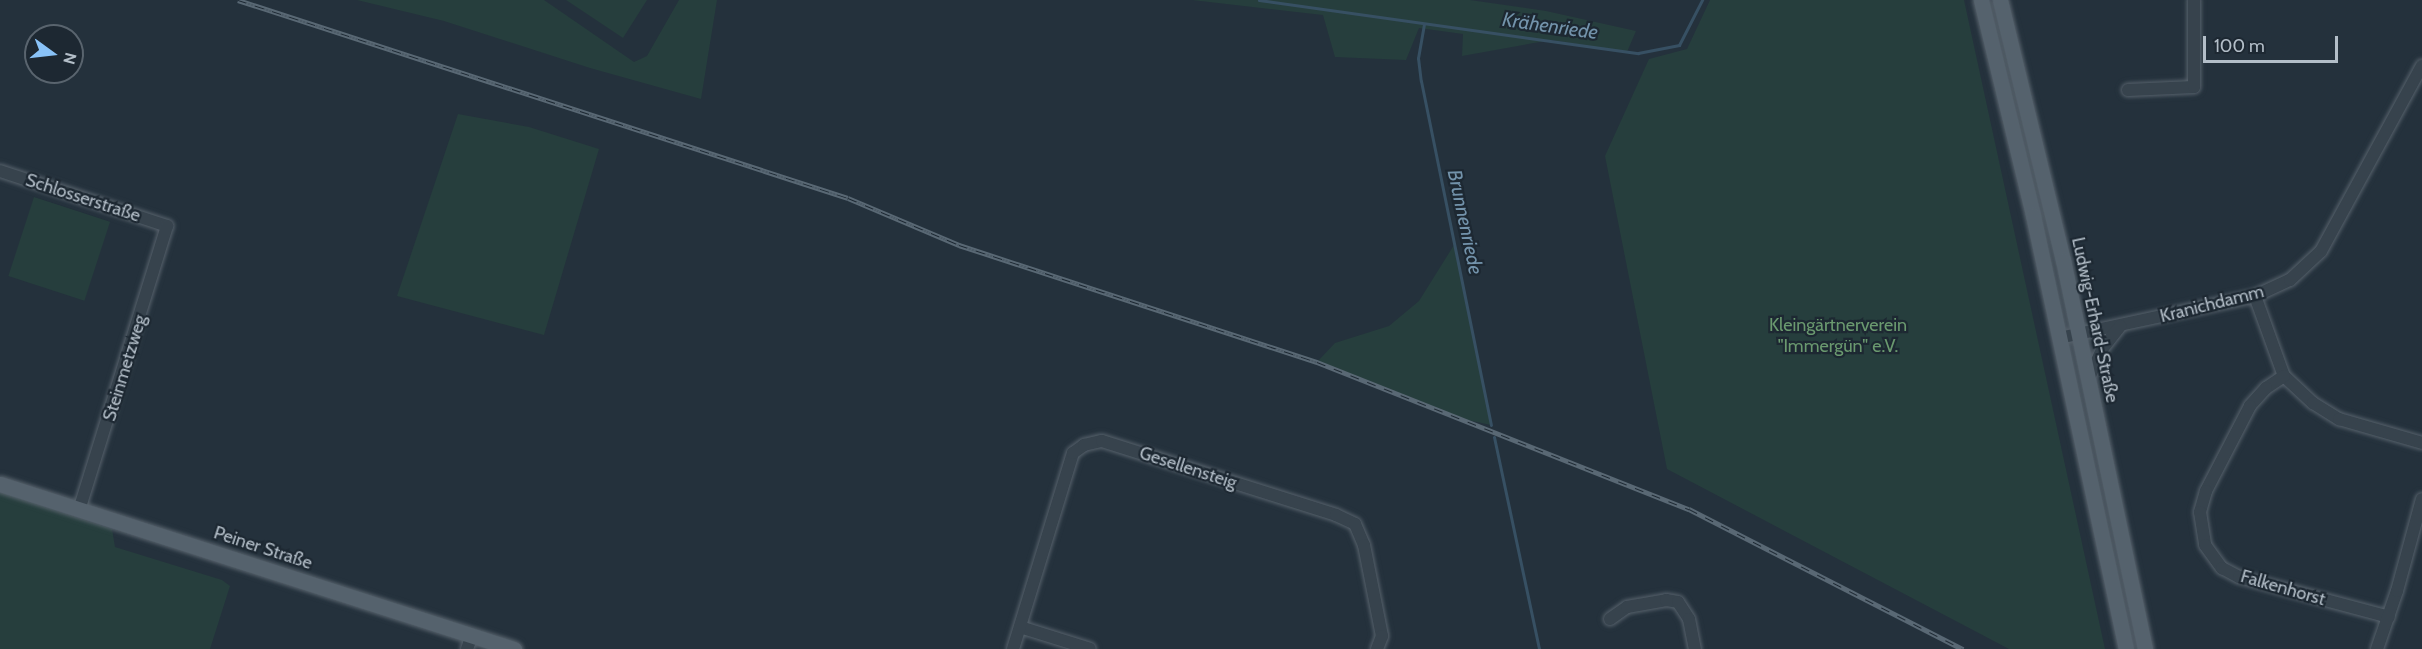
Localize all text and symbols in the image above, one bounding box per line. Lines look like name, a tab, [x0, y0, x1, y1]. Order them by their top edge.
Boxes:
water label: Krähenriede	[1501, 7, 1599, 45]
north arrow	[24, 24, 84, 84]
scale bar	[2206, 24, 2341, 62]
text: 100 m	[2214, 35, 2265, 57]
text: N	[59, 50, 81, 66]
water label: Brunnenriede	[1442, 167, 1488, 277]
street label: Schlosserstraße	[23, 169, 143, 227]
street label: Ludwig-Erhard-Straße	[2067, 235, 2123, 405]
street label: Kranichdamm	[2158, 281, 2266, 327]
street label: Steinmetzweg	[99, 312, 151, 424]
park label: Kleingärtnerverein "Immergün" e.V.	[1769, 315, 1907, 358]
street label: Gesellensteig	[1137, 442, 1239, 494]
street label: Peiner Straße	[211, 522, 315, 574]
street label: Falkenhorst	[2238, 566, 2328, 610]

